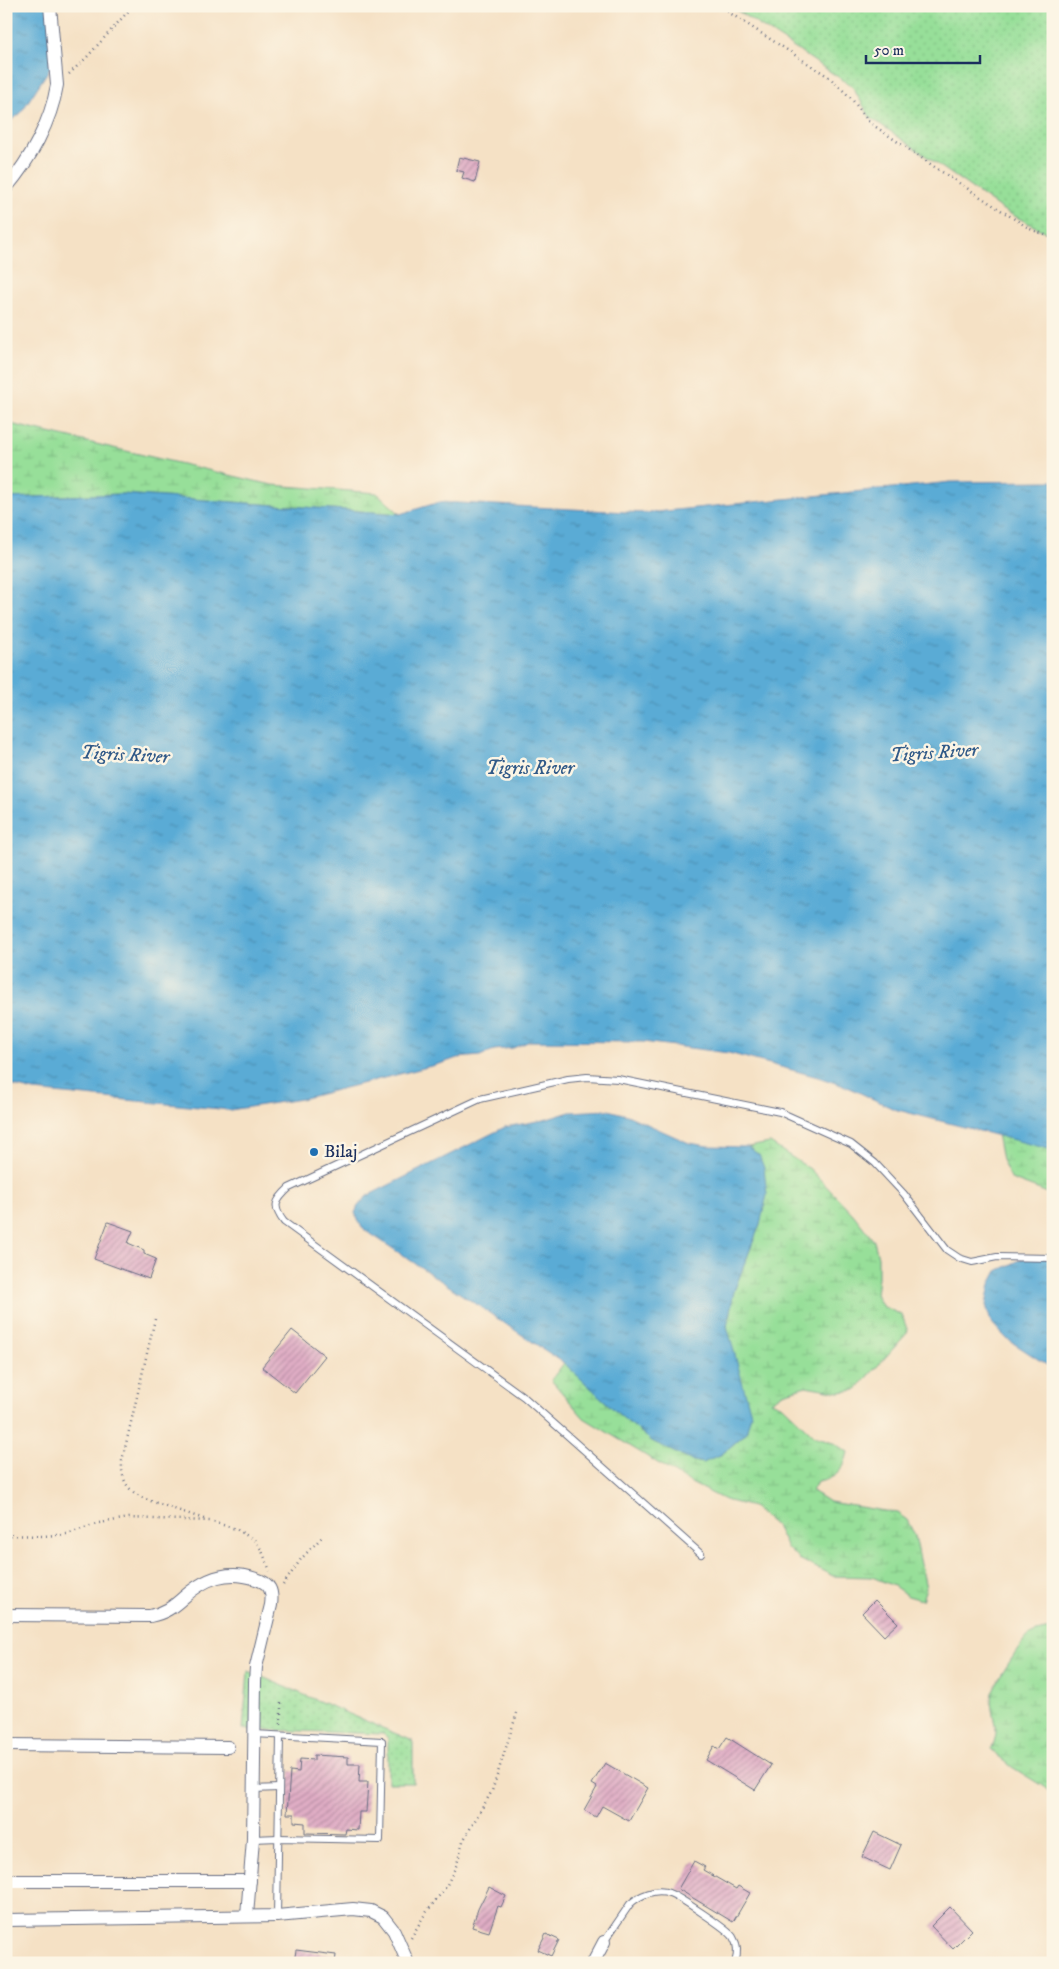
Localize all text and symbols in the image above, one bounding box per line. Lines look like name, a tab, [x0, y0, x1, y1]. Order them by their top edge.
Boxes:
scale bar	[866, 32, 980, 64]
text: 50 m	[874, 41, 904, 60]
water label: Tigris River	[889, 738, 981, 768]
water label: Tigris River	[80, 741, 172, 769]
water label: Tigris River	[486, 757, 576, 780]
place label: Bilaj	[324, 1141, 357, 1163]
marker: Bilaj	[308, 1146, 320, 1158]

